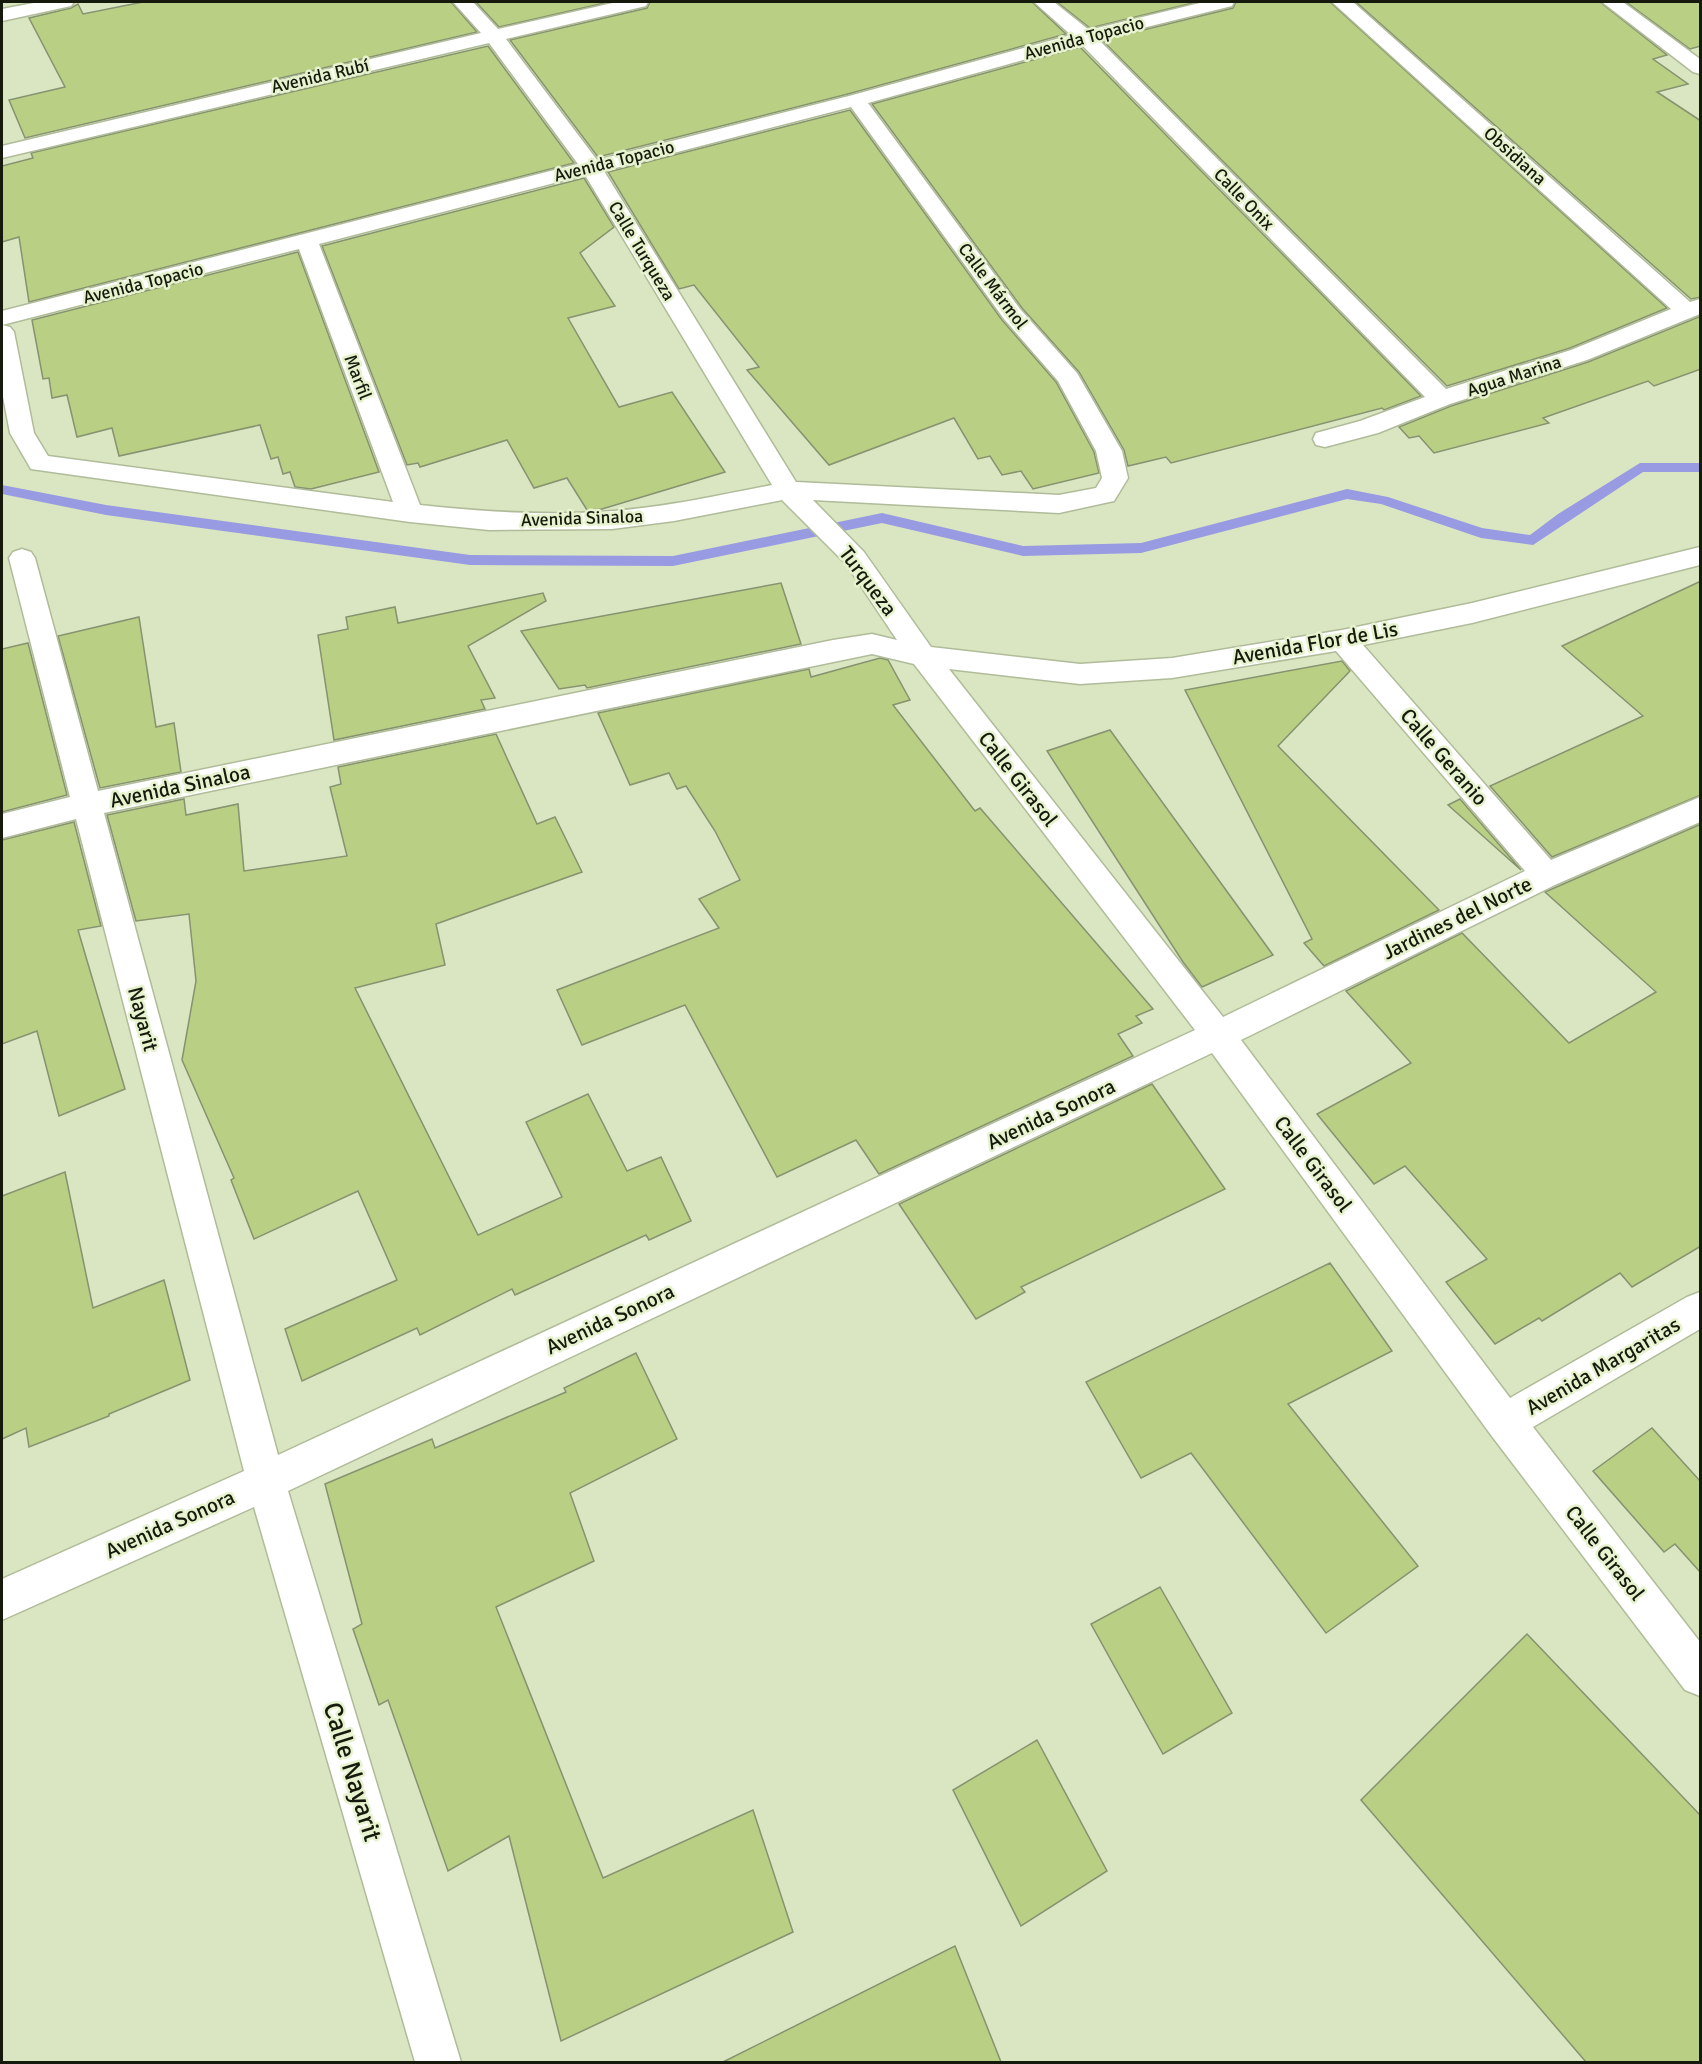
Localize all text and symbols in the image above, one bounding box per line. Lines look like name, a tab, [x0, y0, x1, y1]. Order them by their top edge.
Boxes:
street label: Avenida Topacio	[1022, 11, 1146, 65]
street label: Avenida Rubí	[269, 54, 371, 98]
street label: Obsidiana	[1479, 122, 1551, 190]
street label: Avenida Topacio	[552, 135, 676, 187]
street label: Calle Onix	[1209, 163, 1279, 235]
street label: Calle Turqueza	[604, 197, 680, 305]
street label: Calle Mármol	[953, 239, 1033, 333]
street label: Avenida Topacio	[81, 257, 205, 309]
street label: Agua Marina	[1464, 350, 1564, 402]
street label: Marfil	[339, 351, 377, 403]
street label: Avenida Sinaloa	[520, 505, 644, 531]
street label: Turqueza	[833, 541, 903, 621]
street label: Avenida Flor de Lis	[1230, 616, 1400, 670]
street label: Calle Geranio	[1395, 703, 1493, 811]
street label: Calle Girasol	[973, 726, 1063, 832]
street label: Avenida Sinaloa	[107, 758, 253, 814]
street label: Jardines del Norte	[1378, 871, 1536, 965]
street label: Nayarit	[122, 984, 164, 1054]
street label: Avenida Sonora	[983, 1073, 1119, 1155]
street label: Calle Girasol	[1268, 1111, 1358, 1217]
street label: Avenida Sonora	[542, 1278, 678, 1360]
street label: Avenida Margaritas	[1521, 1311, 1685, 1421]
street label: Avenida Sonora	[101, 1484, 239, 1564]
street label: Calle Girasol	[1560, 1500, 1650, 1606]
street label: Calle Nayarit	[316, 1699, 388, 1845]

